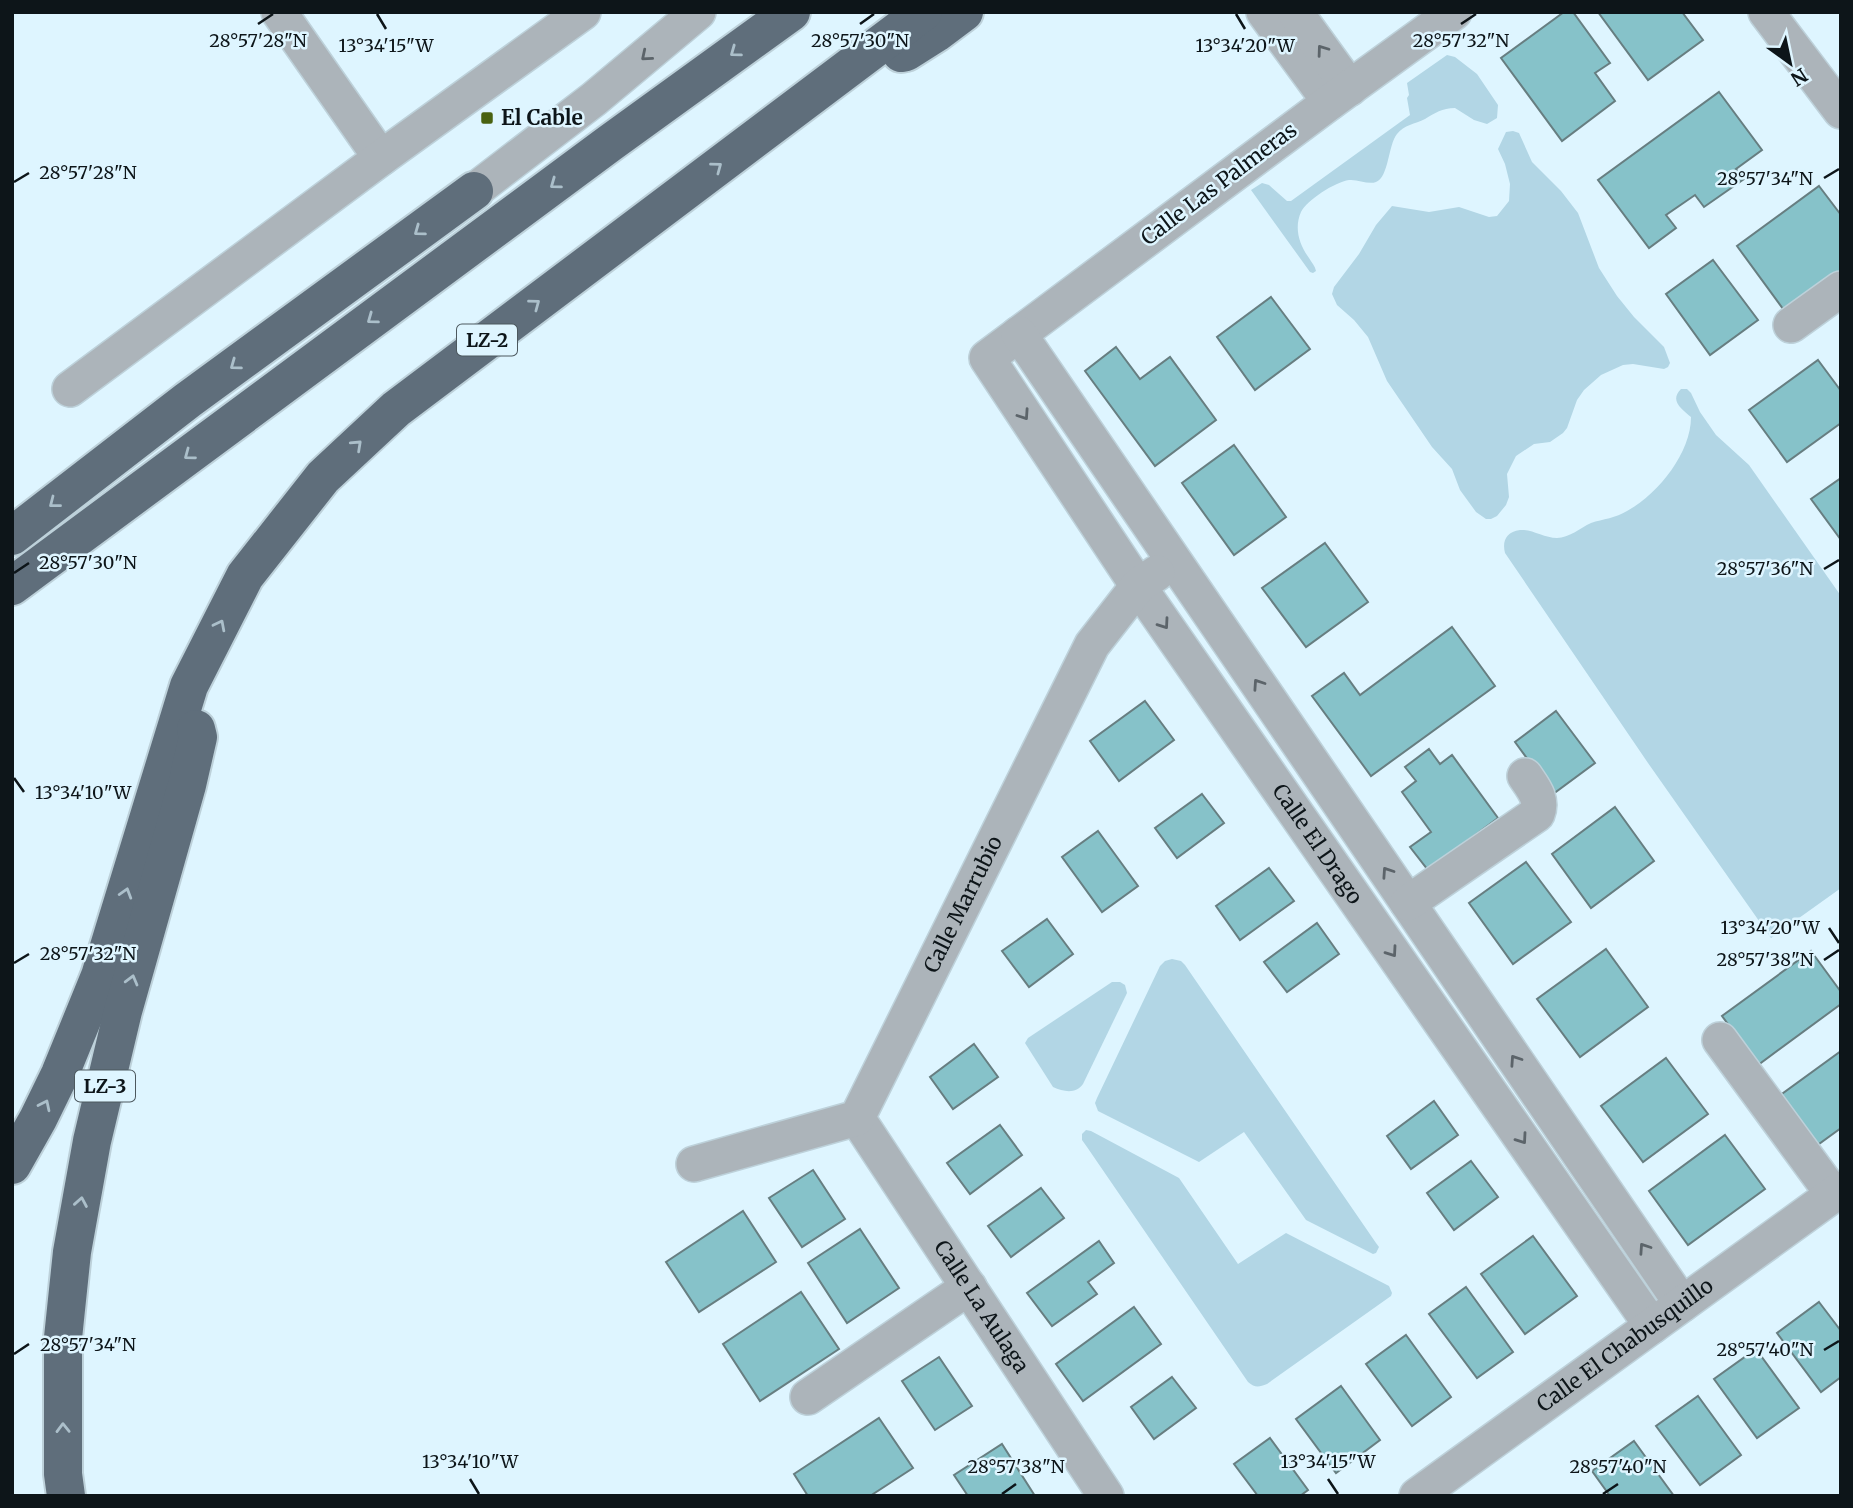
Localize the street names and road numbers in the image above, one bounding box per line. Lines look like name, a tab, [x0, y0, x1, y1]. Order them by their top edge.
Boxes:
street label: Calle Las Palmeras	[1135, 116, 1302, 251]
road number: LZ-2	[457, 324, 517, 356]
street label: Calle El Drago	[1267, 779, 1369, 909]
street label: Calle Marrubio	[917, 831, 1008, 977]
road number: LZ-3	[75, 1070, 135, 1102]
street label: Calle La Aulaga	[928, 1235, 1035, 1378]
street label: Calle El Chabusquillo	[1531, 1272, 1718, 1418]

